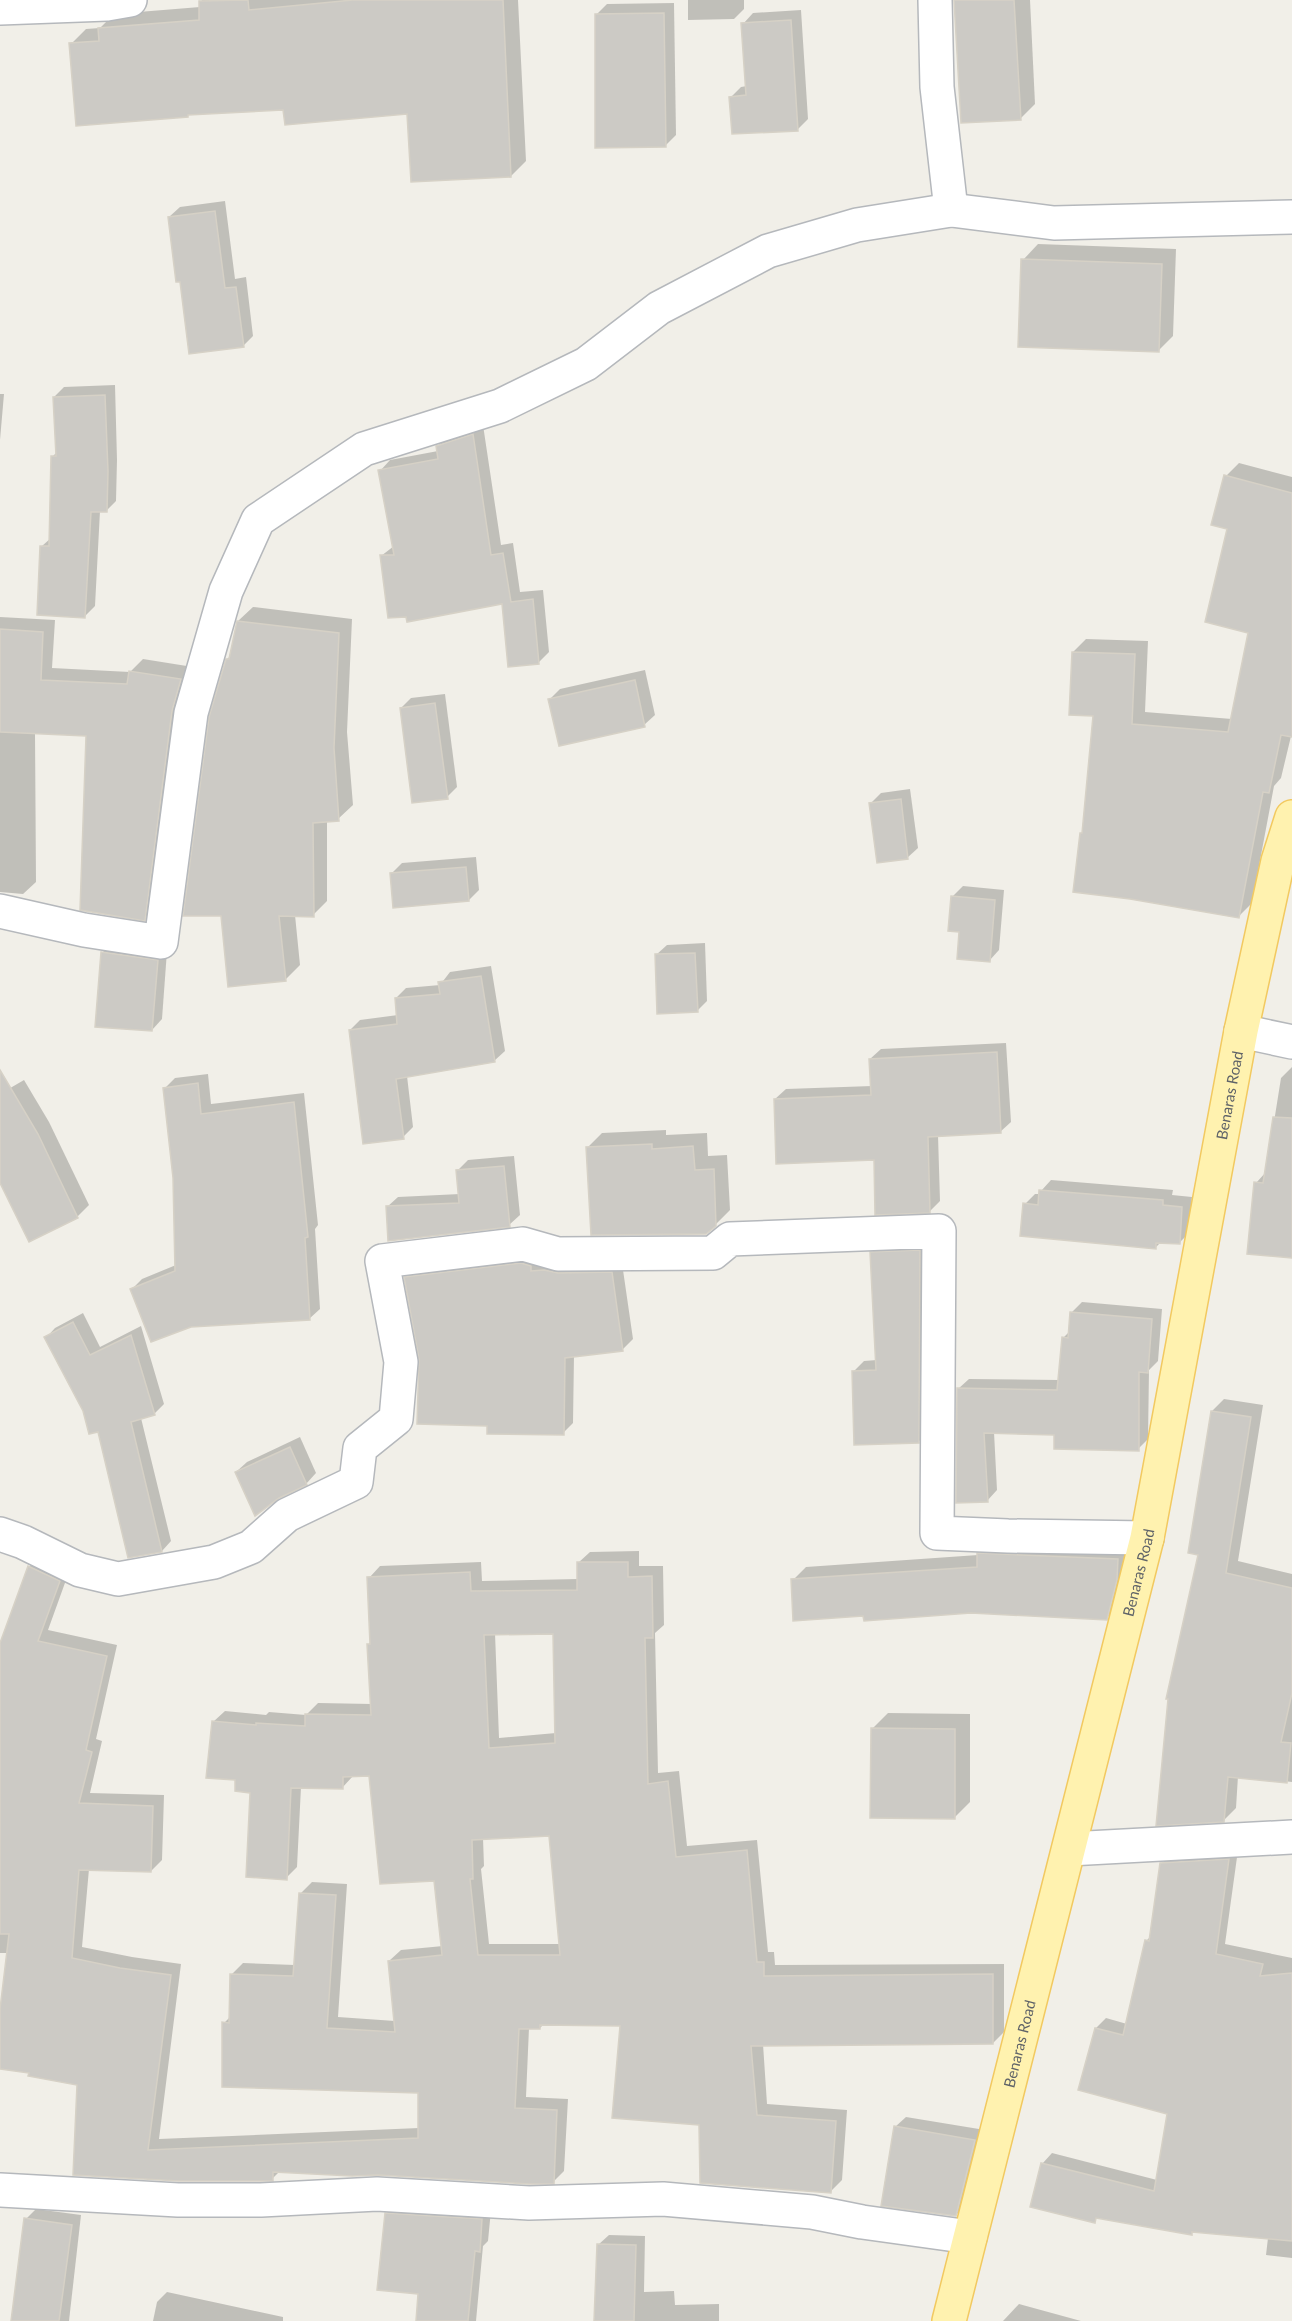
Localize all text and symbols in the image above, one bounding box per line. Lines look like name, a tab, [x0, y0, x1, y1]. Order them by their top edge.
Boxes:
street label: Benaras Road	[1212, 1049, 1246, 1141]
street label: Benaras Road	[1119, 1527, 1158, 1618]
street label: Benaras Road	[999, 1998, 1039, 2089]

